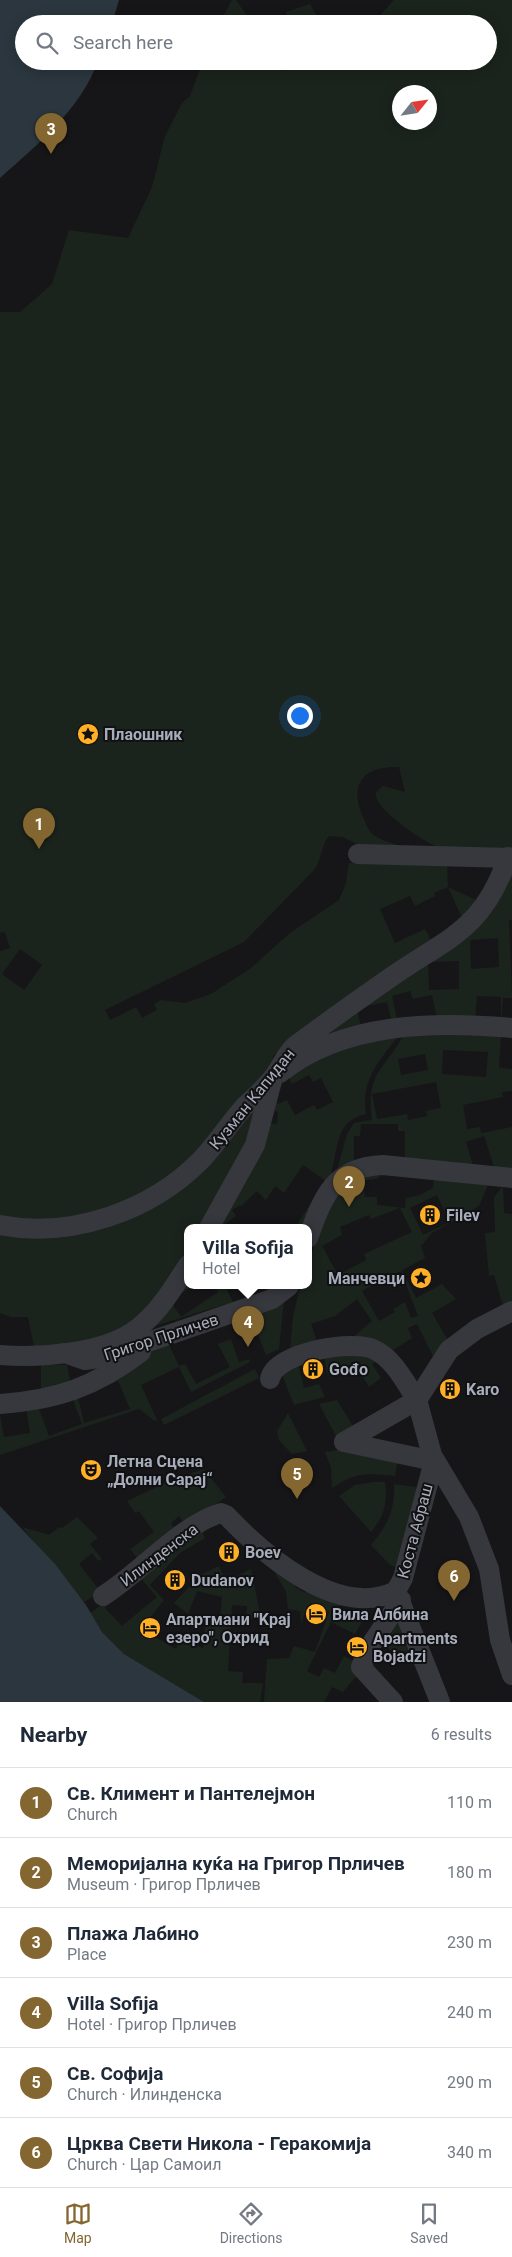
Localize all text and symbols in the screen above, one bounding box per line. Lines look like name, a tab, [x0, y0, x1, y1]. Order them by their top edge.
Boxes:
search box	[15, 15, 497, 70]
icon: search	[33, 29, 61, 57]
text: Search here	[73, 31, 173, 54]
north arrow	[392, 85, 437, 130]
pin: 3	[35, 113, 67, 154]
your location	[287, 703, 313, 729]
place icon: Плаошник	[76, 722, 100, 746]
place label: Плаошник	[104, 725, 183, 744]
pin: 1	[23, 808, 55, 849]
street label: Кузман Капидан	[205, 1045, 299, 1153]
pin: 2	[333, 1166, 365, 1207]
building icon: Filev	[418, 1203, 442, 1227]
place label: Filev	[446, 1206, 480, 1225]
popup	[184, 1224, 312, 1289]
text: Villa Sofija	[202, 1236, 294, 1259]
text: Hotel	[202, 1259, 240, 1278]
place icon: Манчевци	[409, 1266, 433, 1290]
place label: Манчевци	[328, 1269, 405, 1288]
pin: 4	[232, 1306, 264, 1347]
street label: Григор Прличев	[101, 1310, 221, 1364]
building icon: Gođo	[301, 1357, 325, 1381]
place label: Gođo	[329, 1360, 368, 1379]
building icon: Karo	[438, 1377, 462, 1401]
place label: Karo	[466, 1380, 499, 1399]
place label: Летна Сцена „Долни Сарај“	[107, 1452, 213, 1489]
theatre icon: Летна Сцена „Долни Сарај“	[79, 1458, 103, 1482]
pin: 5	[281, 1458, 313, 1499]
street label: Коста Абраш	[393, 1481, 437, 1581]
street label: Илинденска	[116, 1520, 202, 1590]
building icon: Boev	[217, 1540, 241, 1564]
place label: Boev	[245, 1543, 281, 1562]
pin: 6	[438, 1560, 470, 1601]
building icon: Dudanov	[163, 1568, 187, 1592]
place label: Dudanov	[191, 1571, 254, 1590]
hotel icon: Вила Албина	[304, 1602, 328, 1626]
place label: Вила Албина	[332, 1605, 429, 1624]
place label: Апартмани "Kрај eзеро", Охрид	[166, 1610, 291, 1647]
hotel icon: Апартмани "Kрај eзеро", Охрид	[138, 1616, 162, 1640]
place label: Apartments Bojadzi	[373, 1629, 458, 1666]
hotel icon: Apartments Bojadzi	[345, 1635, 369, 1659]
text: Nearby	[20, 1723, 87, 1747]
text: 6 results	[431, 1725, 492, 1744]
text: Св. Климент и Пантелејмон	[67, 1782, 315, 1805]
text: 1	[31, 1793, 41, 1812]
text: 110 m	[447, 1793, 492, 1812]
text: Church	[67, 1805, 118, 1824]
text: Меморијална куќа на Григор Прличев	[67, 1852, 405, 1875]
text: 2	[31, 1863, 41, 1882]
text: 180 m	[447, 1863, 492, 1882]
text: Museum · Григор Прличев	[67, 1875, 261, 1894]
text: Плажа Лабино	[67, 1922, 199, 1945]
text: 3	[31, 1933, 41, 1952]
text: 230 m	[447, 1933, 492, 1952]
text: Place	[67, 1945, 107, 1964]
text: Villa Sofija	[67, 1992, 159, 2015]
text: 4	[31, 2003, 41, 2022]
text: 240 m	[447, 2003, 492, 2022]
text: Hotel · Григор Прличев	[67, 2015, 237, 2034]
text: Св. Софија	[67, 2062, 163, 2085]
text: 5	[31, 2073, 41, 2092]
text: 290 m	[447, 2073, 492, 2092]
text: Church · Илинденска	[67, 2085, 222, 2104]
text: Црква Свети Никола - Геракомија	[67, 2132, 371, 2155]
text: 6	[31, 2143, 41, 2162]
text: 340 m	[447, 2143, 492, 2162]
text: Church · Цар Самоил	[67, 2155, 222, 2174]
tab: Map	[64, 2200, 92, 2246]
tab: Directions	[220, 2200, 283, 2246]
tab: Saved	[410, 2200, 448, 2246]

